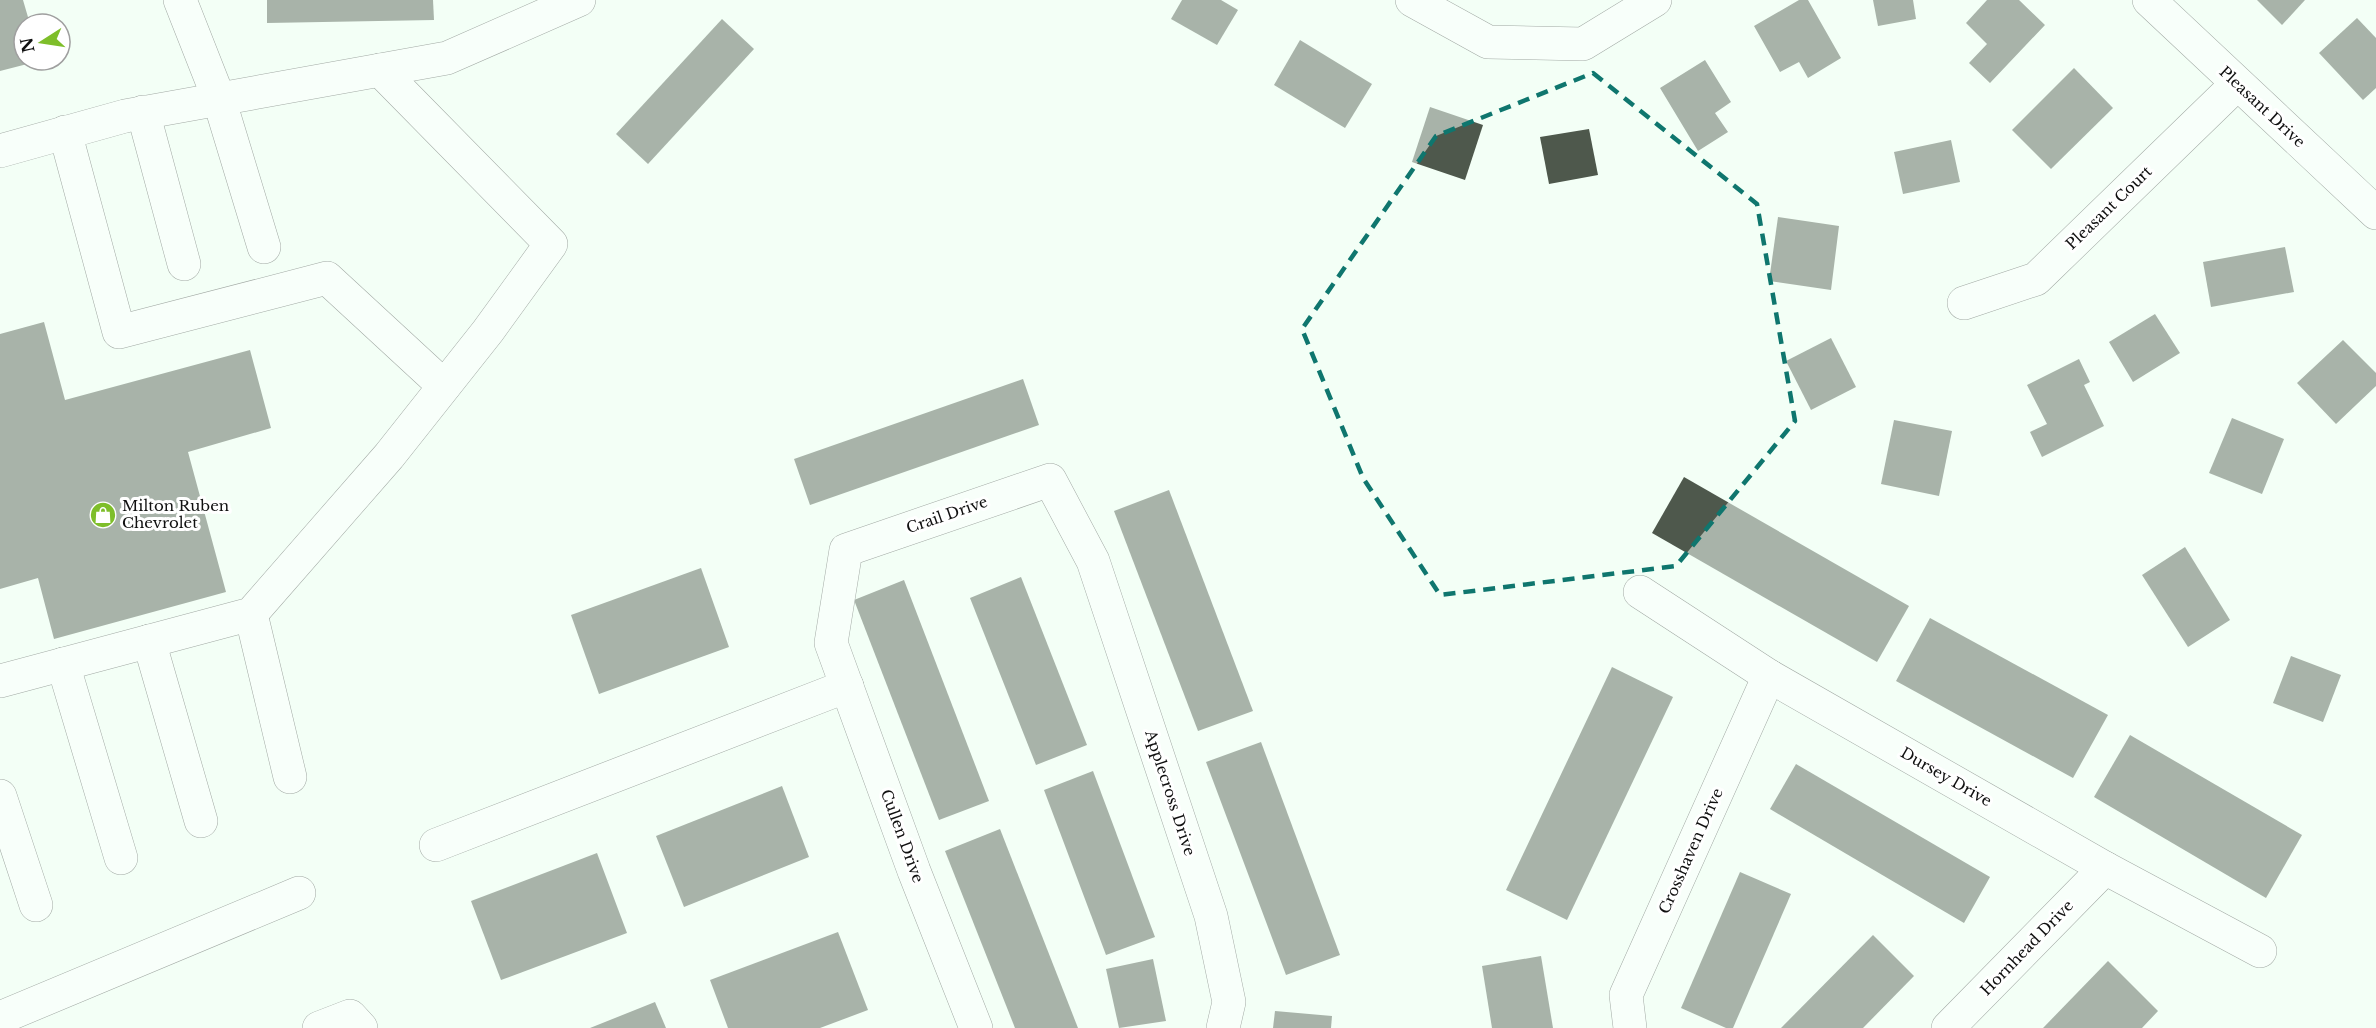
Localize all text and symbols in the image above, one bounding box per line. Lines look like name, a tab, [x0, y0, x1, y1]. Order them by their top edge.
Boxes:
north arrow	[12, 12, 72, 72]
text: N	[16, 36, 39, 55]
street label: Pleasant Drive	[2215, 62, 2309, 151]
street label: Pleasant Court	[2062, 162, 2156, 253]
street label: Crail Drive	[904, 492, 990, 537]
place label: Milton Ruben Chevrolet	[122, 496, 229, 532]
shop icon: Milton Ruben Chevrolet	[88, 500, 118, 530]
street label: Applecross Drive	[1141, 727, 1200, 858]
street label: Dursey Drive	[1897, 743, 1995, 810]
street label: Crosshaven Drive	[1654, 785, 1727, 917]
street label: Cullen Drive	[877, 787, 928, 885]
street label: Hornhead Drive	[1976, 896, 2077, 999]

